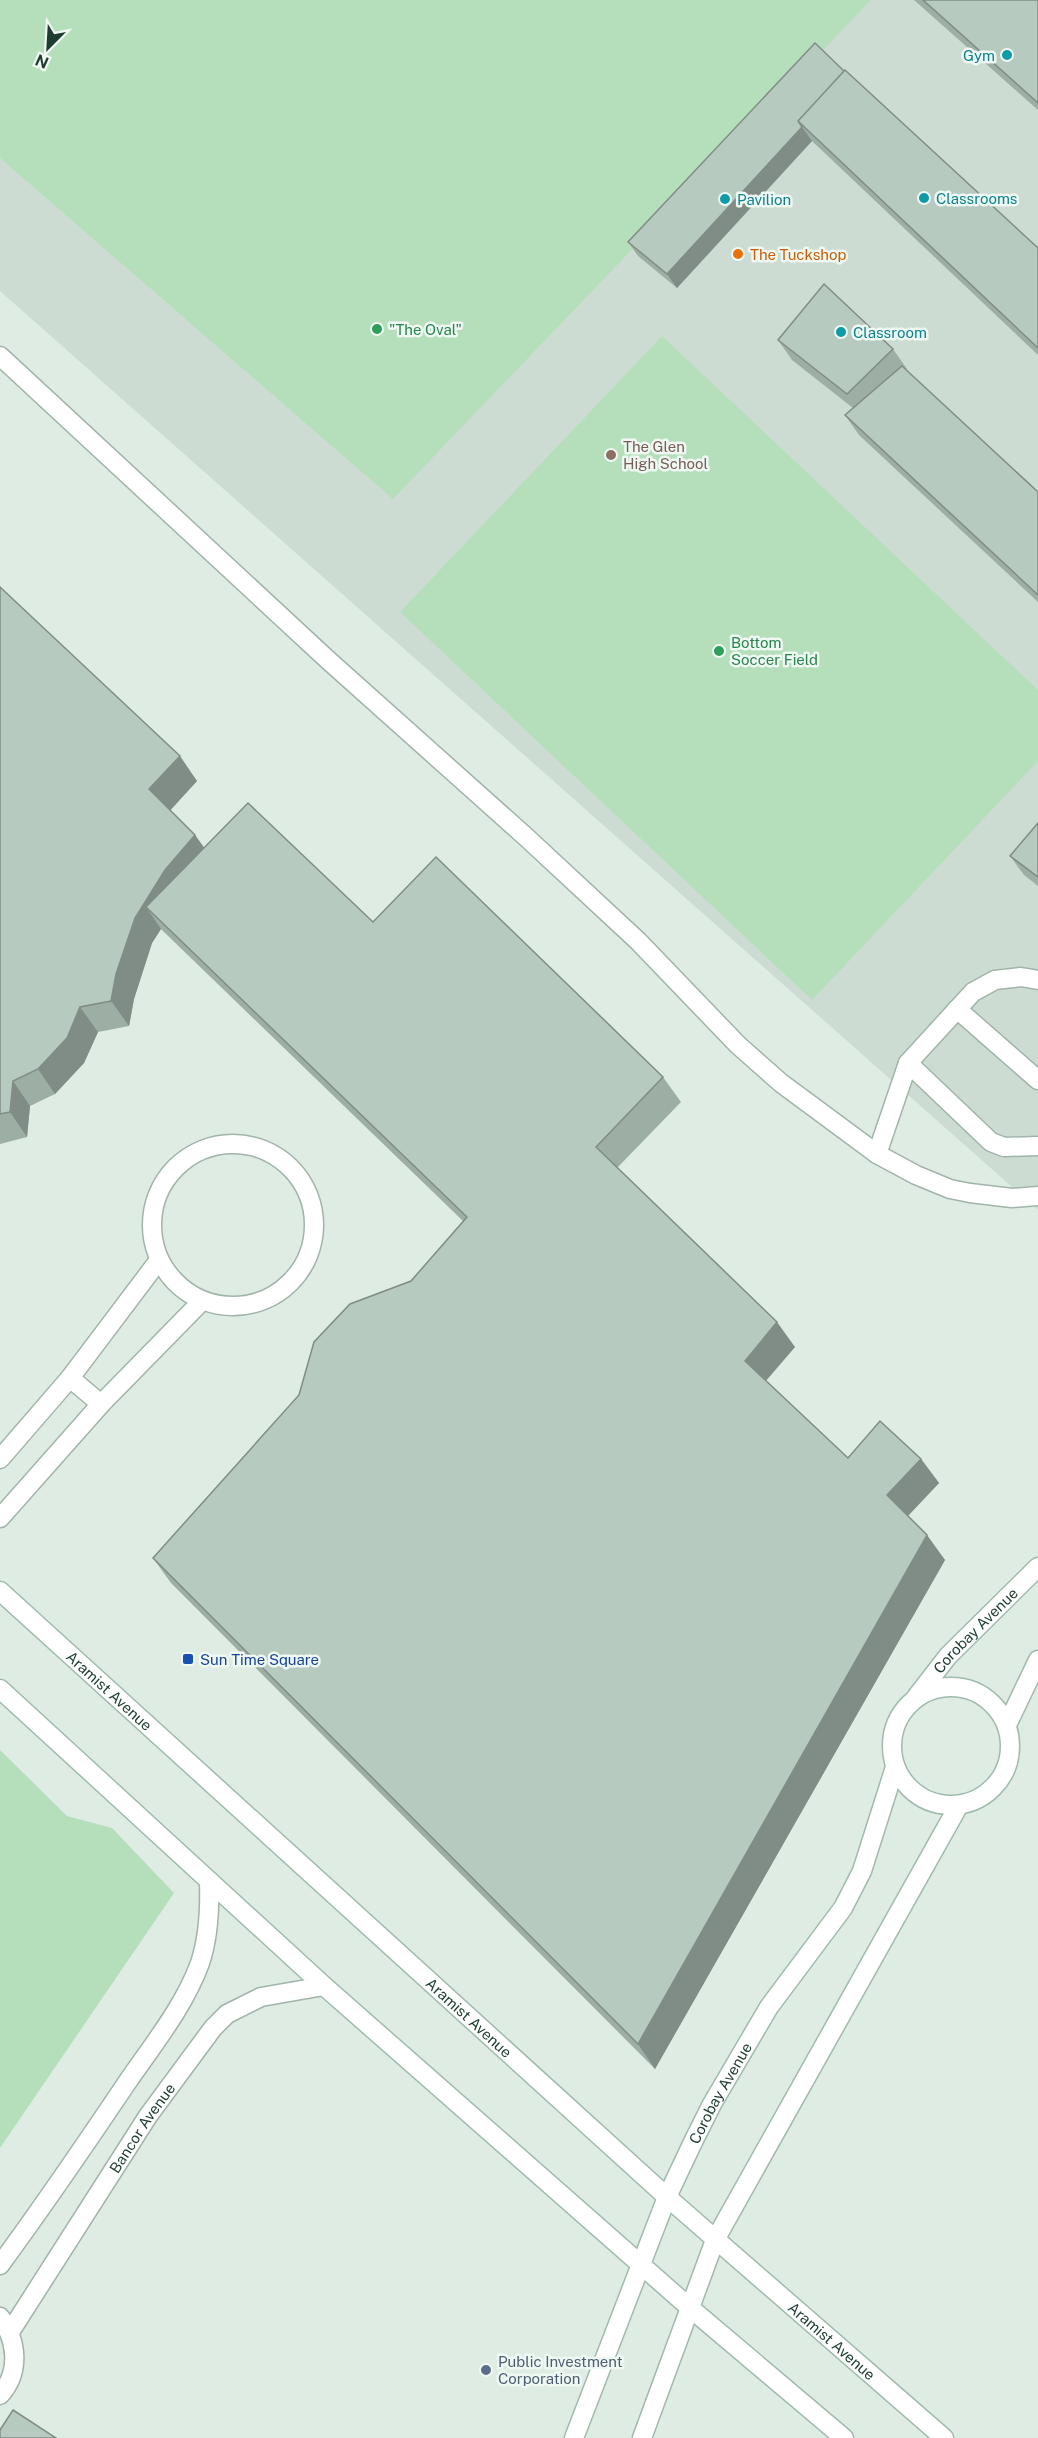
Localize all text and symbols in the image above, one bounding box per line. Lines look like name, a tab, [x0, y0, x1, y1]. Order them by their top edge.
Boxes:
north arrow	[18, 18, 78, 78]
place label: Gym	[963, 47, 995, 64]
marker: Gym	[1000, 48, 1014, 62]
text: N	[33, 50, 52, 72]
place label: Classrooms	[936, 190, 1017, 207]
place label: Pavilion	[737, 191, 791, 208]
marker: Classrooms	[917, 191, 931, 205]
marker: Pavilion	[718, 192, 732, 206]
place label: The Tuckshop	[750, 246, 846, 263]
marker: The Tuckshop	[731, 247, 745, 261]
place label: "The Oval"	[389, 321, 462, 338]
marker: "The Oval"	[370, 322, 384, 336]
place label: Classroom	[853, 324, 927, 341]
marker: Classroom	[834, 325, 848, 339]
place label: The Glen High School	[623, 438, 708, 472]
marker: The Glen High School	[604, 448, 618, 462]
place label: Bottom Soccer Field	[731, 634, 818, 668]
marker: Bottom Soccer Field	[712, 644, 726, 658]
street label: Corobay Avenue	[930, 1584, 1021, 1676]
street label: Aramist Avenue	[63, 1647, 156, 1734]
place label: Sun Time Square	[200, 1651, 319, 1668]
marker: Sun Time Square	[181, 1652, 195, 1666]
street label: Aramist Avenue	[423, 1974, 516, 2061]
street label: Corobay Avenue	[685, 2039, 755, 2146]
street label: Bancor Avenue	[105, 2080, 178, 2176]
street label: Aramist Avenue	[785, 2298, 879, 2383]
place label: Public Investment Corporation	[498, 2353, 623, 2387]
marker: Public Investment Corporation	[479, 2363, 493, 2377]

